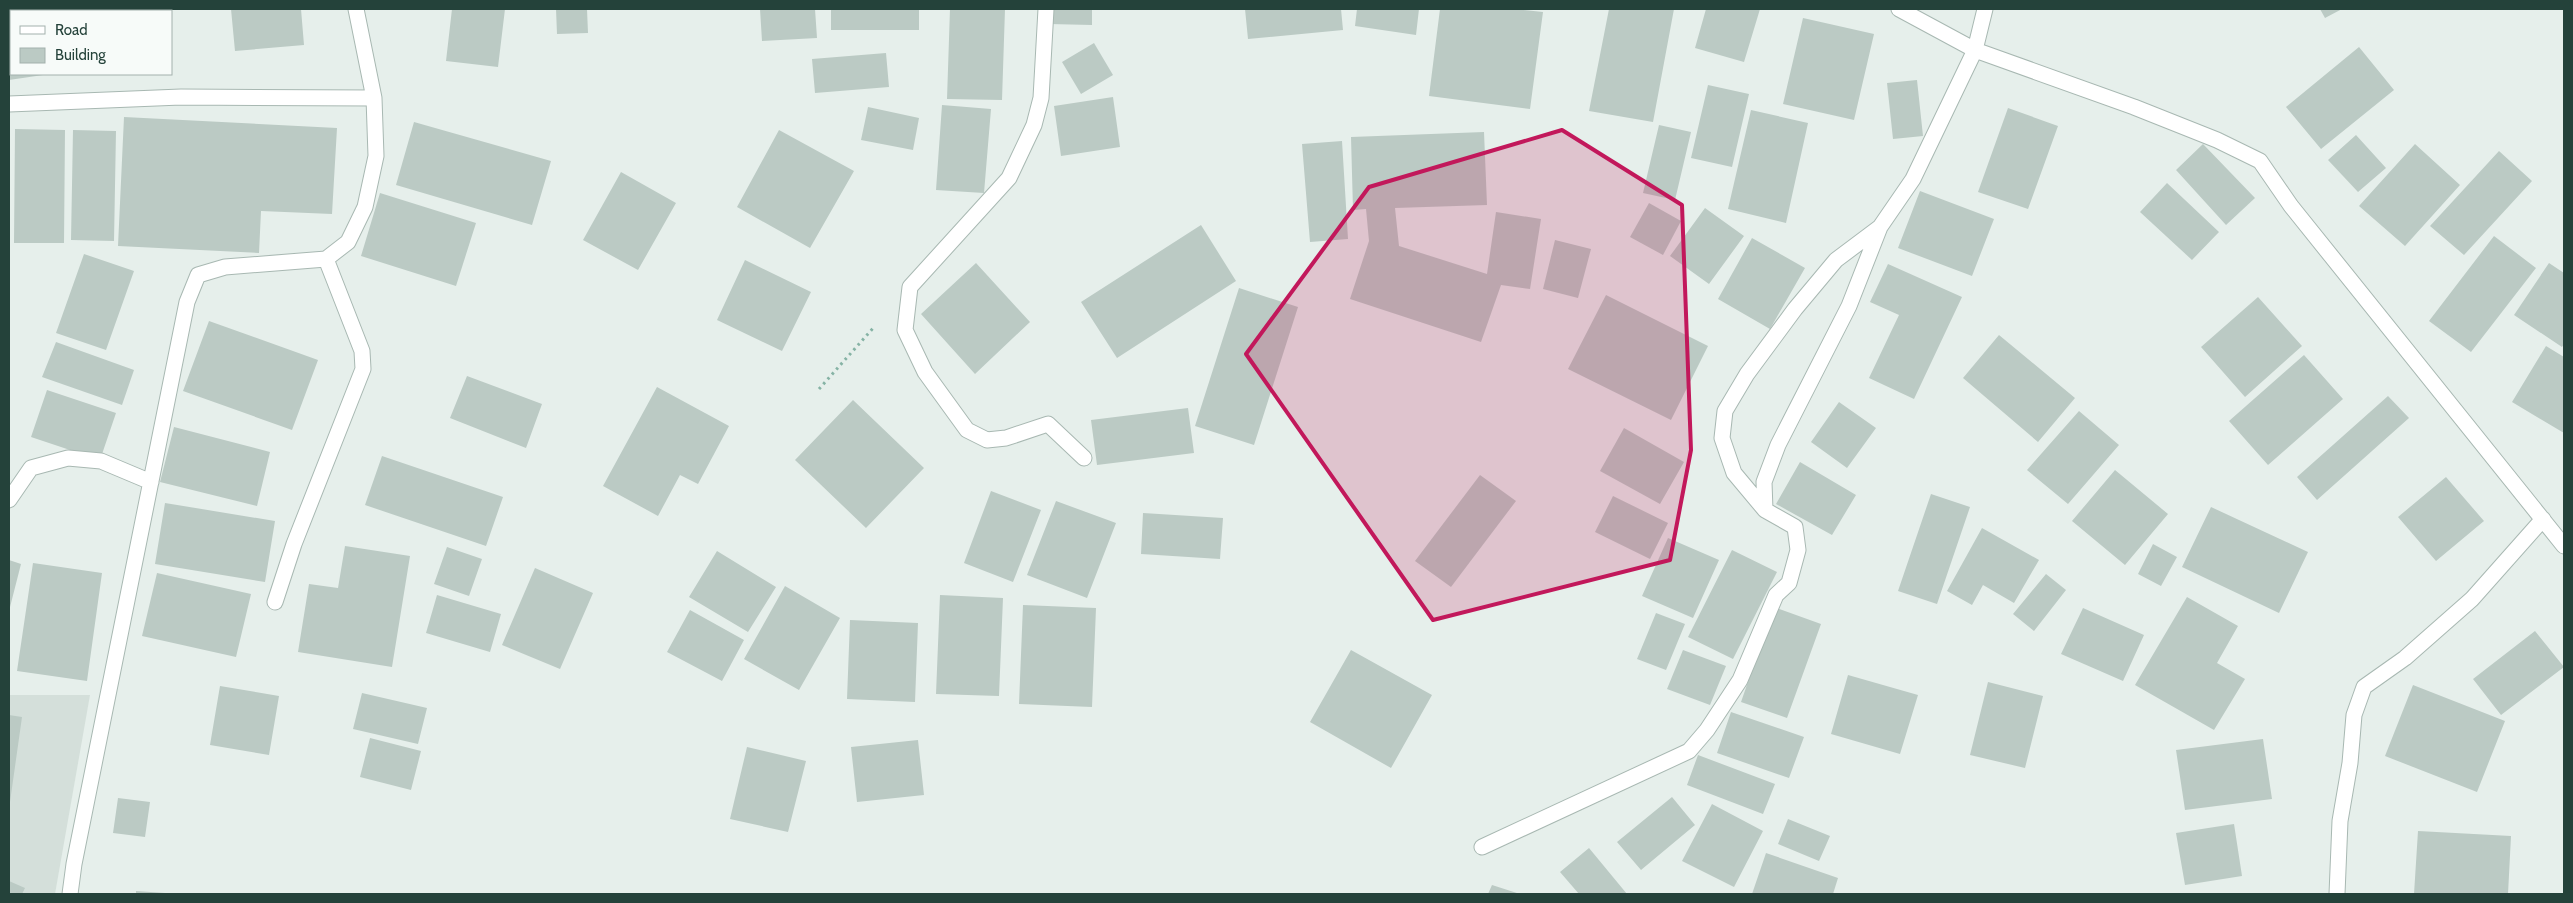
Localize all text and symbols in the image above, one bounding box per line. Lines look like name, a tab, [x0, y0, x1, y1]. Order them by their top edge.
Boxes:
legend	[10, 10, 172, 75]
text: Road	[55, 21, 88, 39]
text: Building	[55, 46, 106, 64]

